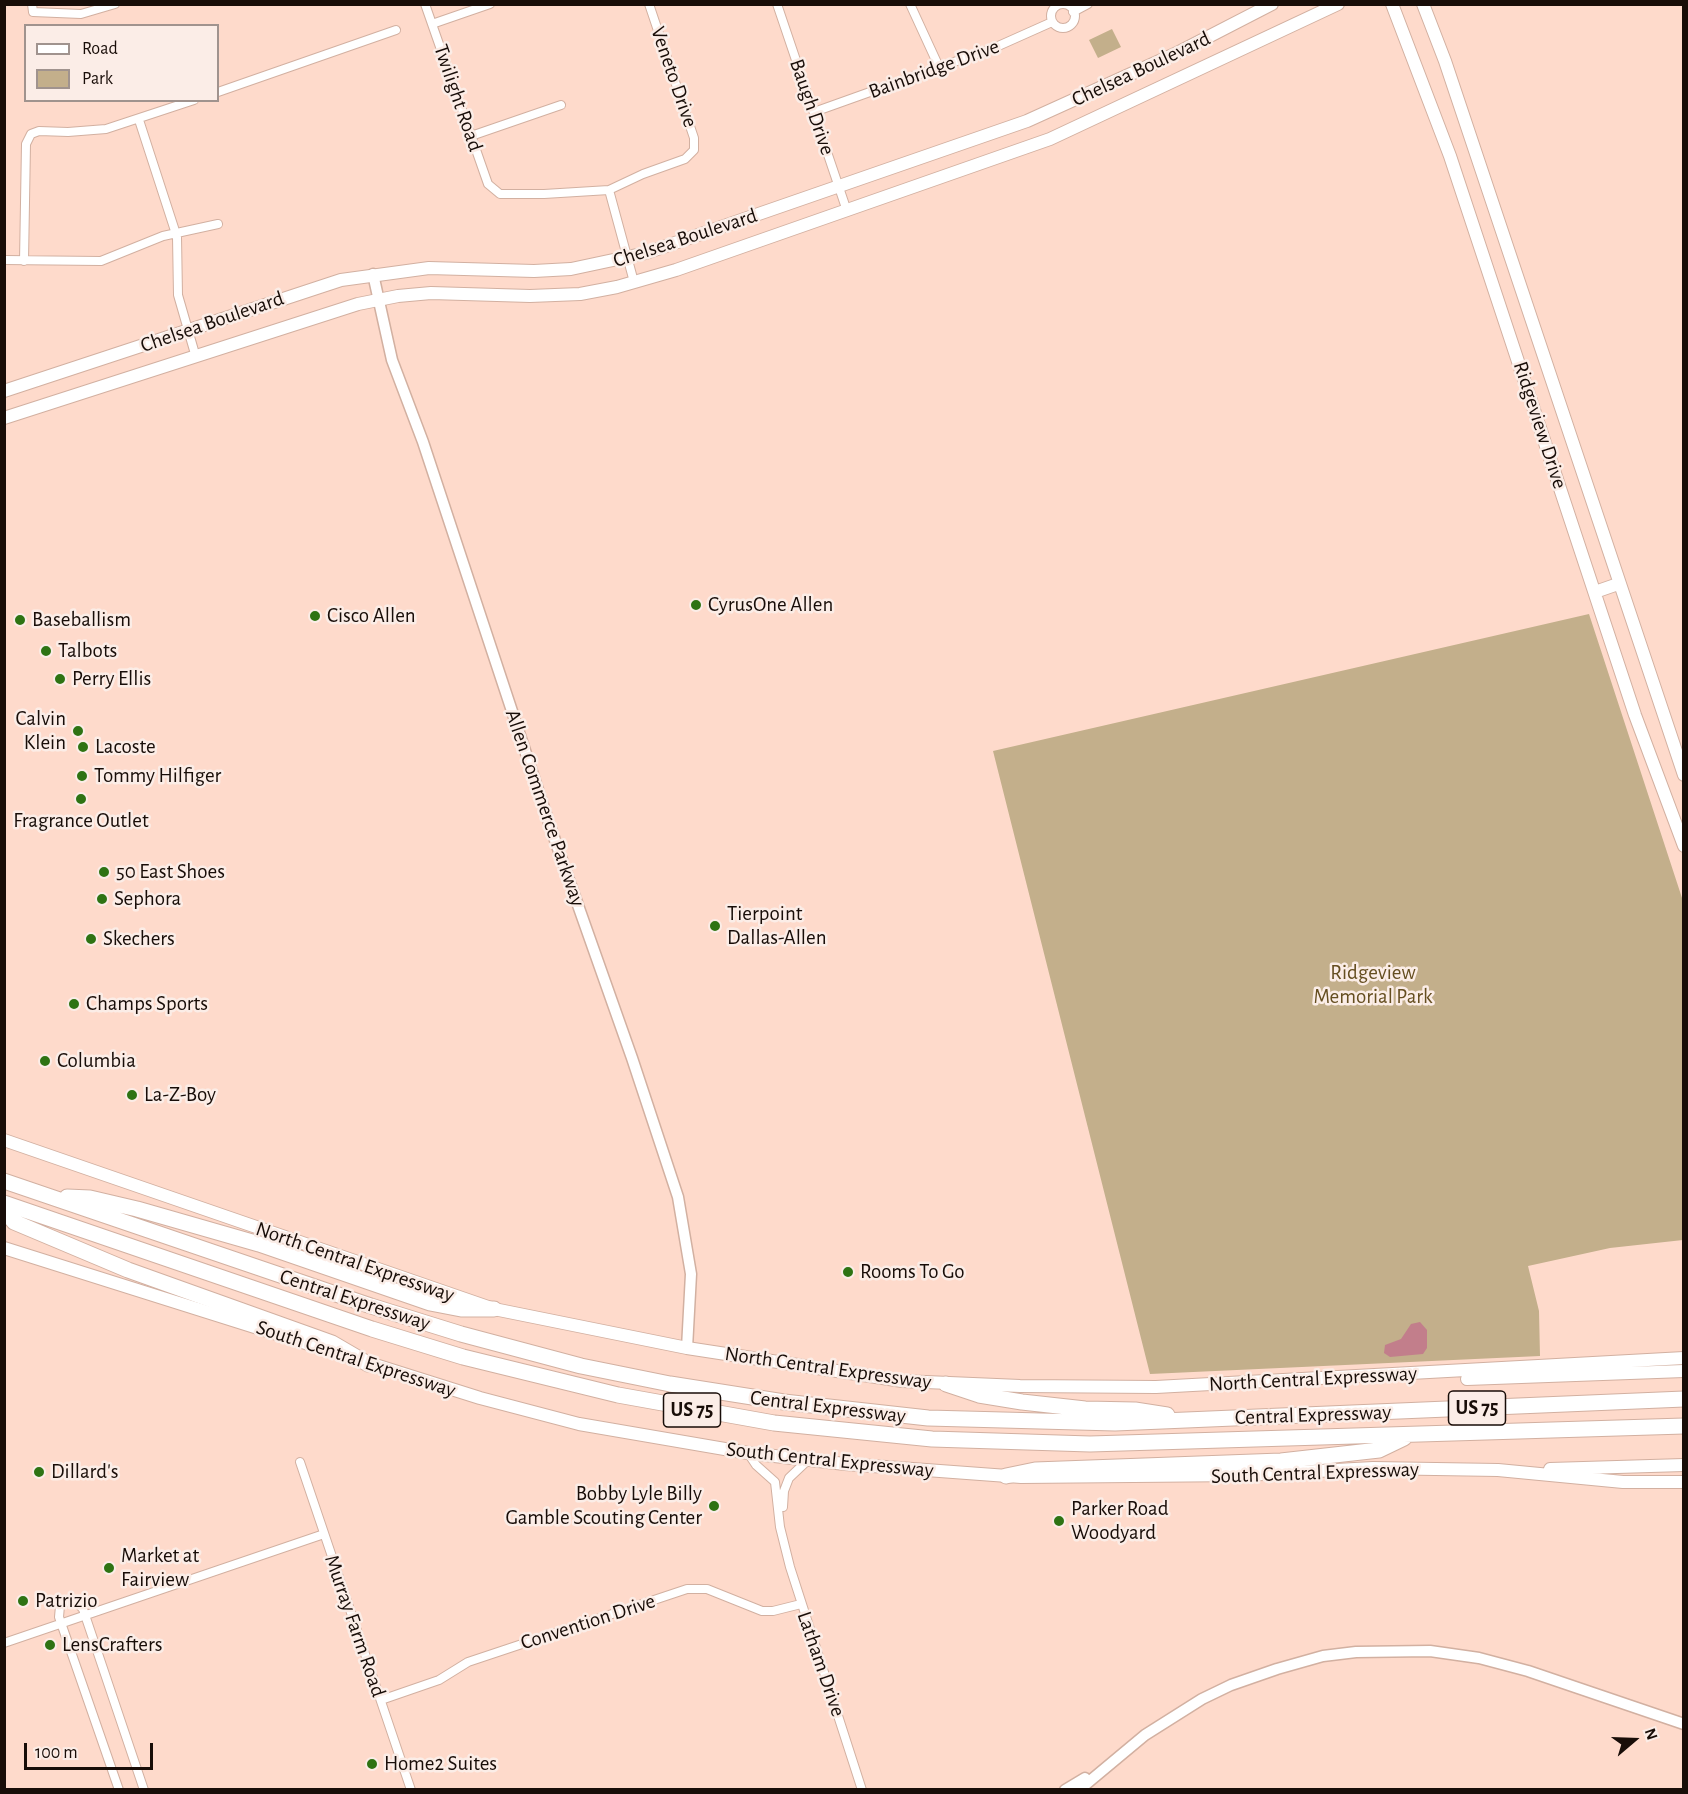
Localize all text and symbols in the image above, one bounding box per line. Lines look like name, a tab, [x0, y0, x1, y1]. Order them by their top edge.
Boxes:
street label: Veneto Drive	[645, 23, 703, 131]
legend	[24, 24, 219, 102]
street label: Chelsea Boulevard	[1068, 26, 1214, 112]
street label: Bainbridge Drive	[865, 34, 1003, 104]
text: Road	[82, 40, 118, 58]
street label: Twilight Road	[428, 41, 488, 155]
street label: Baugh Drive	[784, 56, 840, 158]
text: Park	[82, 70, 113, 88]
street label: Chelsea Boulevard	[610, 203, 760, 273]
street label: Chelsea Boulevard	[137, 286, 287, 358]
street label: Ridgeview Drive	[1508, 358, 1572, 492]
place label: CyrusOne Allen	[708, 592, 833, 618]
marker: CyrusOne Allen	[689, 598, 703, 612]
place label: Cisco Allen	[327, 603, 416, 629]
place label: Baseballism	[32, 607, 131, 633]
marker: Cisco Allen	[308, 609, 322, 623]
marker: Baseballism	[13, 613, 27, 627]
place label: Talbots	[58, 638, 117, 664]
marker: Talbots	[39, 644, 53, 658]
place label: Perry Ellis	[72, 666, 151, 692]
marker: Perry Ellis	[53, 672, 67, 686]
place label: Calvin Klein	[15, 706, 66, 756]
street label: Allen Commerce Parkway	[499, 706, 591, 910]
marker: Calvin Klein	[71, 724, 85, 738]
place label: Lacoste	[95, 734, 156, 760]
marker: Lacoste	[76, 740, 90, 754]
place label: Tommy Hilfiger	[94, 763, 221, 789]
marker: Tommy Hilfiger	[75, 769, 89, 783]
marker: Fragrance Outlet	[74, 792, 88, 806]
place label: Fragrance Outlet	[13, 808, 149, 834]
place label: 50 East Shoes	[116, 859, 225, 885]
marker: 50 East Shoes	[97, 865, 111, 879]
place label: Sephora	[114, 886, 181, 912]
marker: Sephora	[95, 892, 109, 906]
place label: Tierpoint Dallas-Allen	[727, 901, 827, 951]
marker: Tierpoint Dallas-Allen	[708, 919, 722, 933]
place label: Skechers	[103, 926, 175, 952]
marker: Skechers	[84, 932, 98, 946]
park label: Ridgeview Memorial Park	[1313, 960, 1433, 1010]
place label: Champs Sports	[86, 991, 208, 1017]
marker: Champs Sports	[67, 997, 81, 1011]
place label: Columbia	[57, 1048, 136, 1074]
marker: Columbia	[38, 1054, 52, 1068]
place label: La-Z-Boy	[144, 1082, 216, 1108]
marker: La-Z-Boy	[125, 1088, 139, 1102]
street label: North Central Expressway	[252, 1216, 458, 1308]
place label: Rooms To Go	[860, 1259, 965, 1285]
street label: Central Expressway	[277, 1264, 433, 1336]
marker: Rooms To Go	[841, 1265, 855, 1279]
street label: South Central Expressway	[253, 1315, 459, 1403]
street label: North Central Expressway	[723, 1341, 933, 1395]
street label: North Central Expressway	[1208, 1361, 1418, 1397]
street label: Central Expressway	[749, 1385, 907, 1429]
road number: US 75	[1448, 1391, 1506, 1425]
road number: US 75	[664, 1393, 720, 1427]
street label: Central Expressway	[1234, 1400, 1392, 1430]
street label: South Central Expressway	[725, 1437, 935, 1483]
street label: South Central Expressway	[1211, 1457, 1419, 1489]
place label: Dillard's	[51, 1459, 118, 1485]
marker: Dillard's	[32, 1465, 46, 1479]
place label: Bobby Lyle Billy Gamble Scouting Center	[505, 1481, 702, 1531]
place label: Parker Road Woodyard	[1071, 1496, 1169, 1546]
marker: Bobby Lyle Billy Gamble Scouting Center	[707, 1499, 721, 1513]
marker: Parker Road Woodyard	[1052, 1514, 1066, 1528]
place label: Market at Fairview	[121, 1543, 199, 1593]
street label: Murray Farm Road	[319, 1552, 391, 1700]
marker: Market at Fairview	[102, 1561, 116, 1575]
place label: Patrizio	[35, 1588, 98, 1614]
street label: Convention Drive	[518, 1588, 658, 1656]
marker: Patrizio	[16, 1594, 30, 1608]
street label: Latham Drive	[791, 1608, 851, 1720]
place label: LensCrafters	[62, 1632, 162, 1658]
marker: LensCrafters	[43, 1638, 57, 1652]
north arrow	[1604, 1710, 1664, 1770]
text: N	[1642, 1726, 1660, 1742]
scale bar	[27, 1731, 156, 1769]
text: 100 m	[35, 1744, 78, 1762]
place label: Home2 Suites	[384, 1751, 497, 1777]
marker: Home2 Suites	[365, 1757, 379, 1771]

